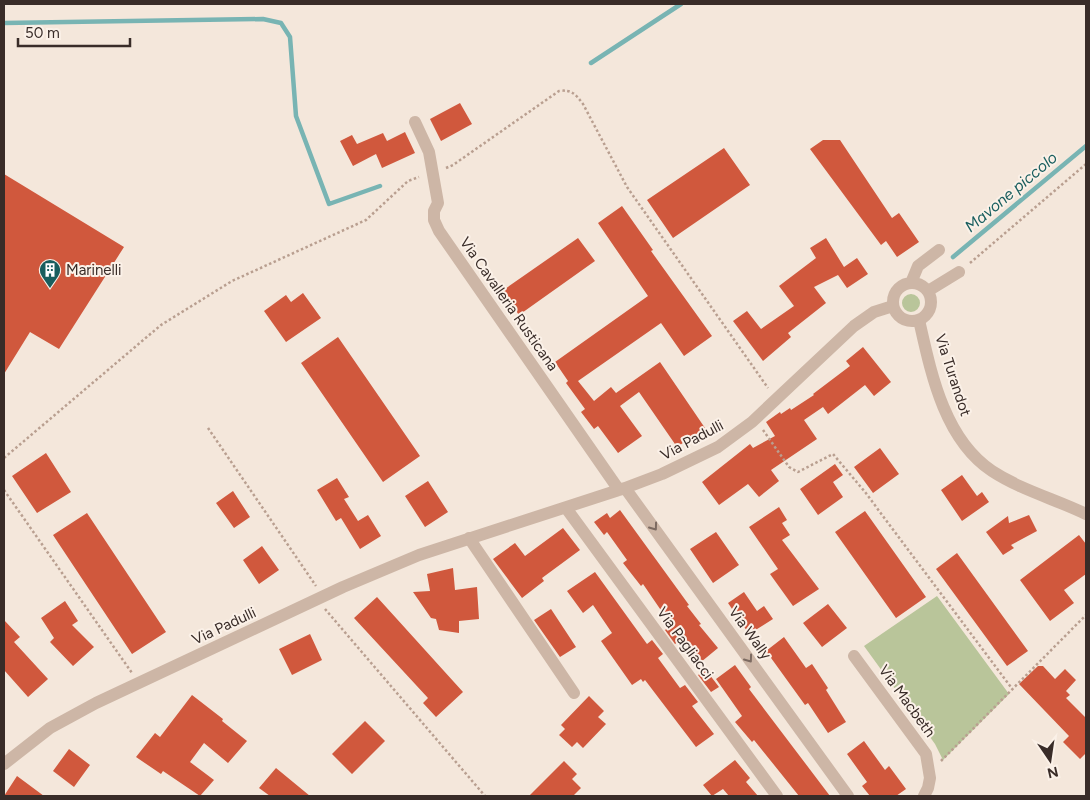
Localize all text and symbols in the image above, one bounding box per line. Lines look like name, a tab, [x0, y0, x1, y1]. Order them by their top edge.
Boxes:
scale bar	[18, 15, 130, 47]
text: 50 m	[25, 24, 60, 42]
water label: Mavone piccolo	[961, 148, 1061, 236]
street label: Via Cavalleria Rusticana	[456, 234, 562, 374]
building icon: Marinelli	[38, 258, 62, 289]
place label: Marinelli	[66, 261, 122, 279]
street label: Via Turandot	[931, 332, 975, 419]
street label: Via Padulli	[657, 416, 727, 464]
one-way arrow	[648, 522, 657, 531]
street label: Via Padulli	[189, 603, 259, 649]
street label: Via Wally	[725, 603, 775, 663]
street label: Via Pagliacci	[653, 604, 717, 682]
one-way arrow	[743, 653, 752, 663]
street label: Via Macbeth	[875, 661, 939, 741]
north arrow	[1025, 735, 1075, 785]
text: N	[1046, 763, 1060, 782]

